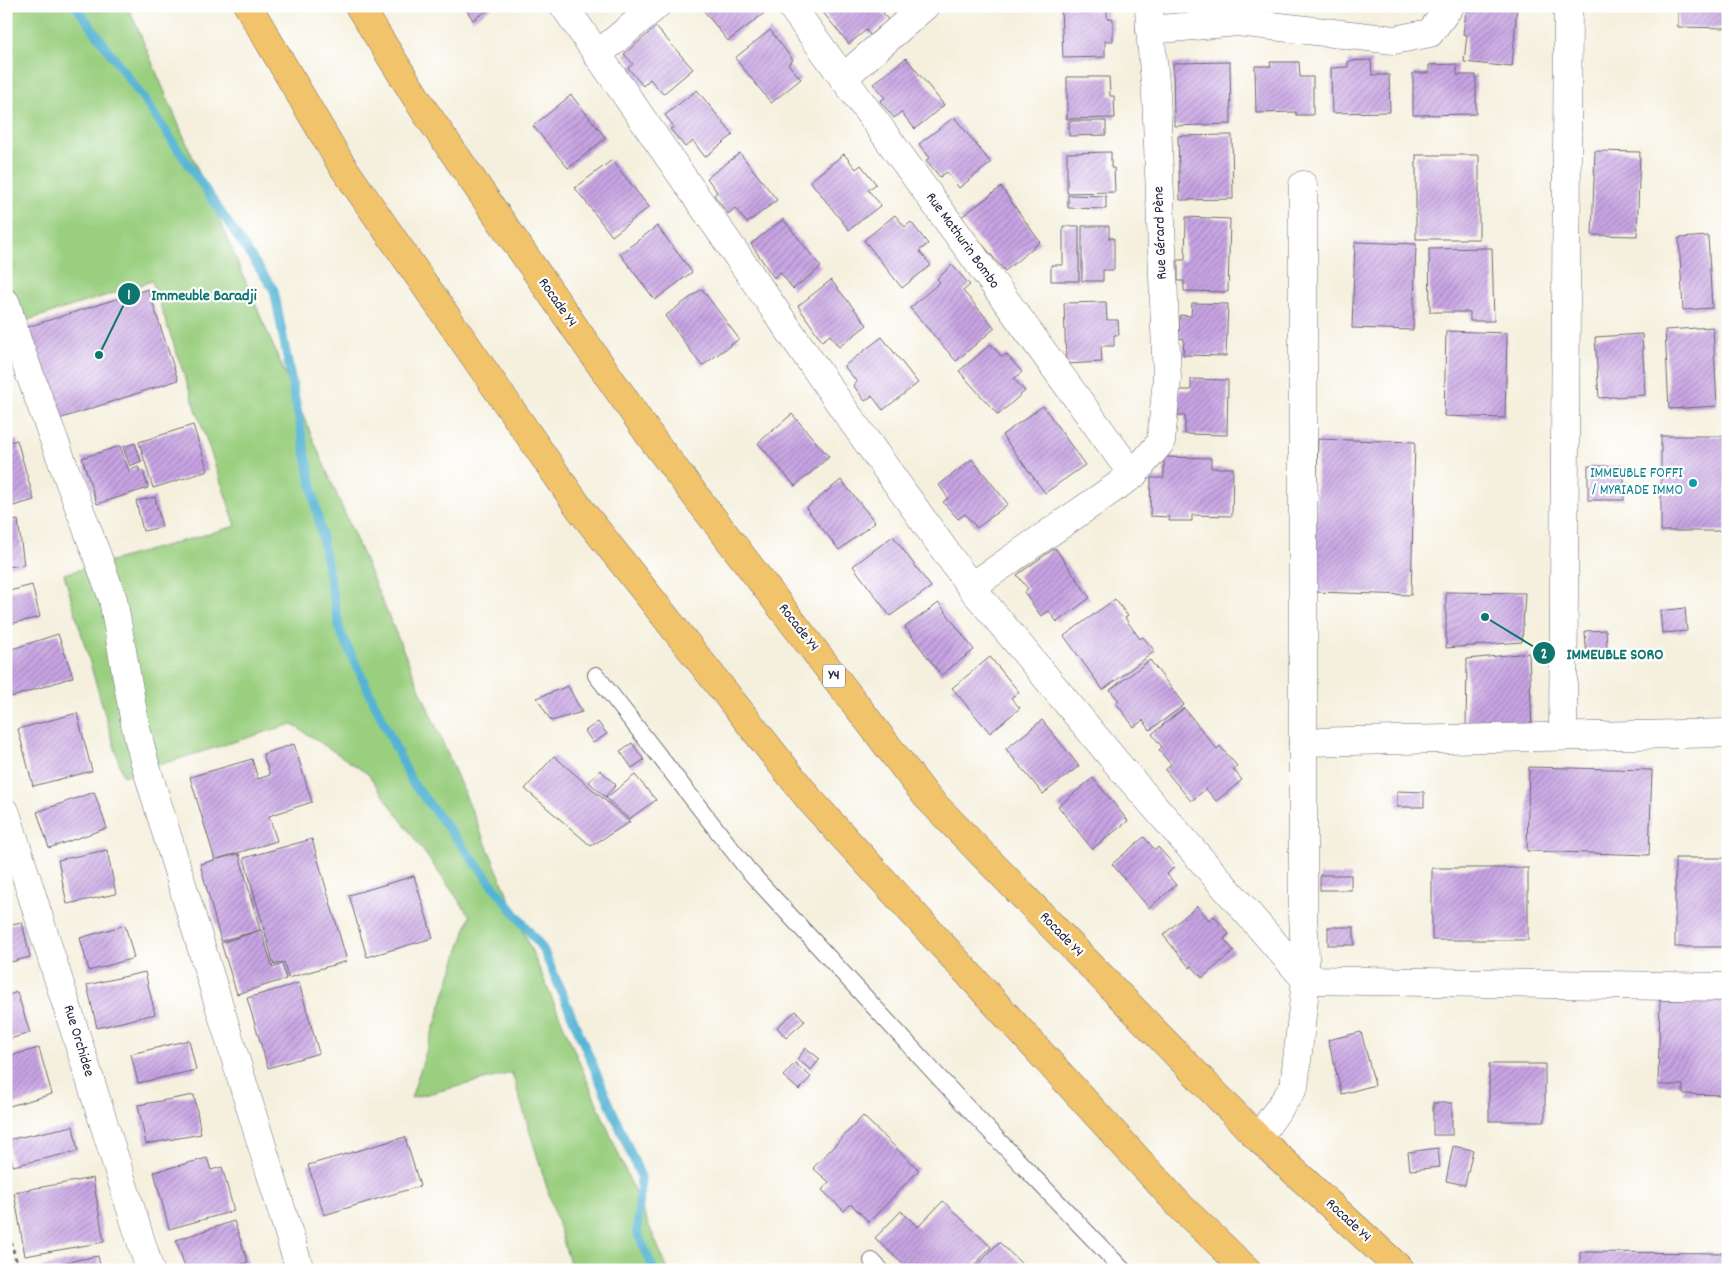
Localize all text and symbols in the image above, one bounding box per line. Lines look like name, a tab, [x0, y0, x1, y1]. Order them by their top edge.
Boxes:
street label: Rue Gérard Pène	[1148, 186, 1174, 280]
street label: Rue Mathurin Bombo	[919, 188, 1005, 294]
street label: Rocade Y4	[532, 274, 582, 332]
callout: Immeuble Baradji	[117, 279, 267, 310]
text: 1	[127, 285, 131, 307]
text: Immeuble Baradji	[151, 285, 257, 308]
place label: IMMEUBLE FOFFI / MYRIADE IMMO	[1590, 463, 1683, 502]
marker: IMMEUBLE FOFFI / MYRIADE IMMO	[1687, 477, 1699, 489]
street label: Rocade Y4	[772, 599, 824, 657]
callout: IMMEUBLE SORO	[1531, 638, 1673, 669]
text: 2	[1541, 644, 1547, 666]
text: IMMEUBLE SORO	[1567, 644, 1663, 667]
road number: Y4	[823, 664, 845, 688]
street label: Rocade Y4	[1034, 907, 1088, 963]
street label: Rue Orchidee	[57, 1002, 99, 1080]
street label: Rocade Y4	[1320, 1194, 1376, 1248]

